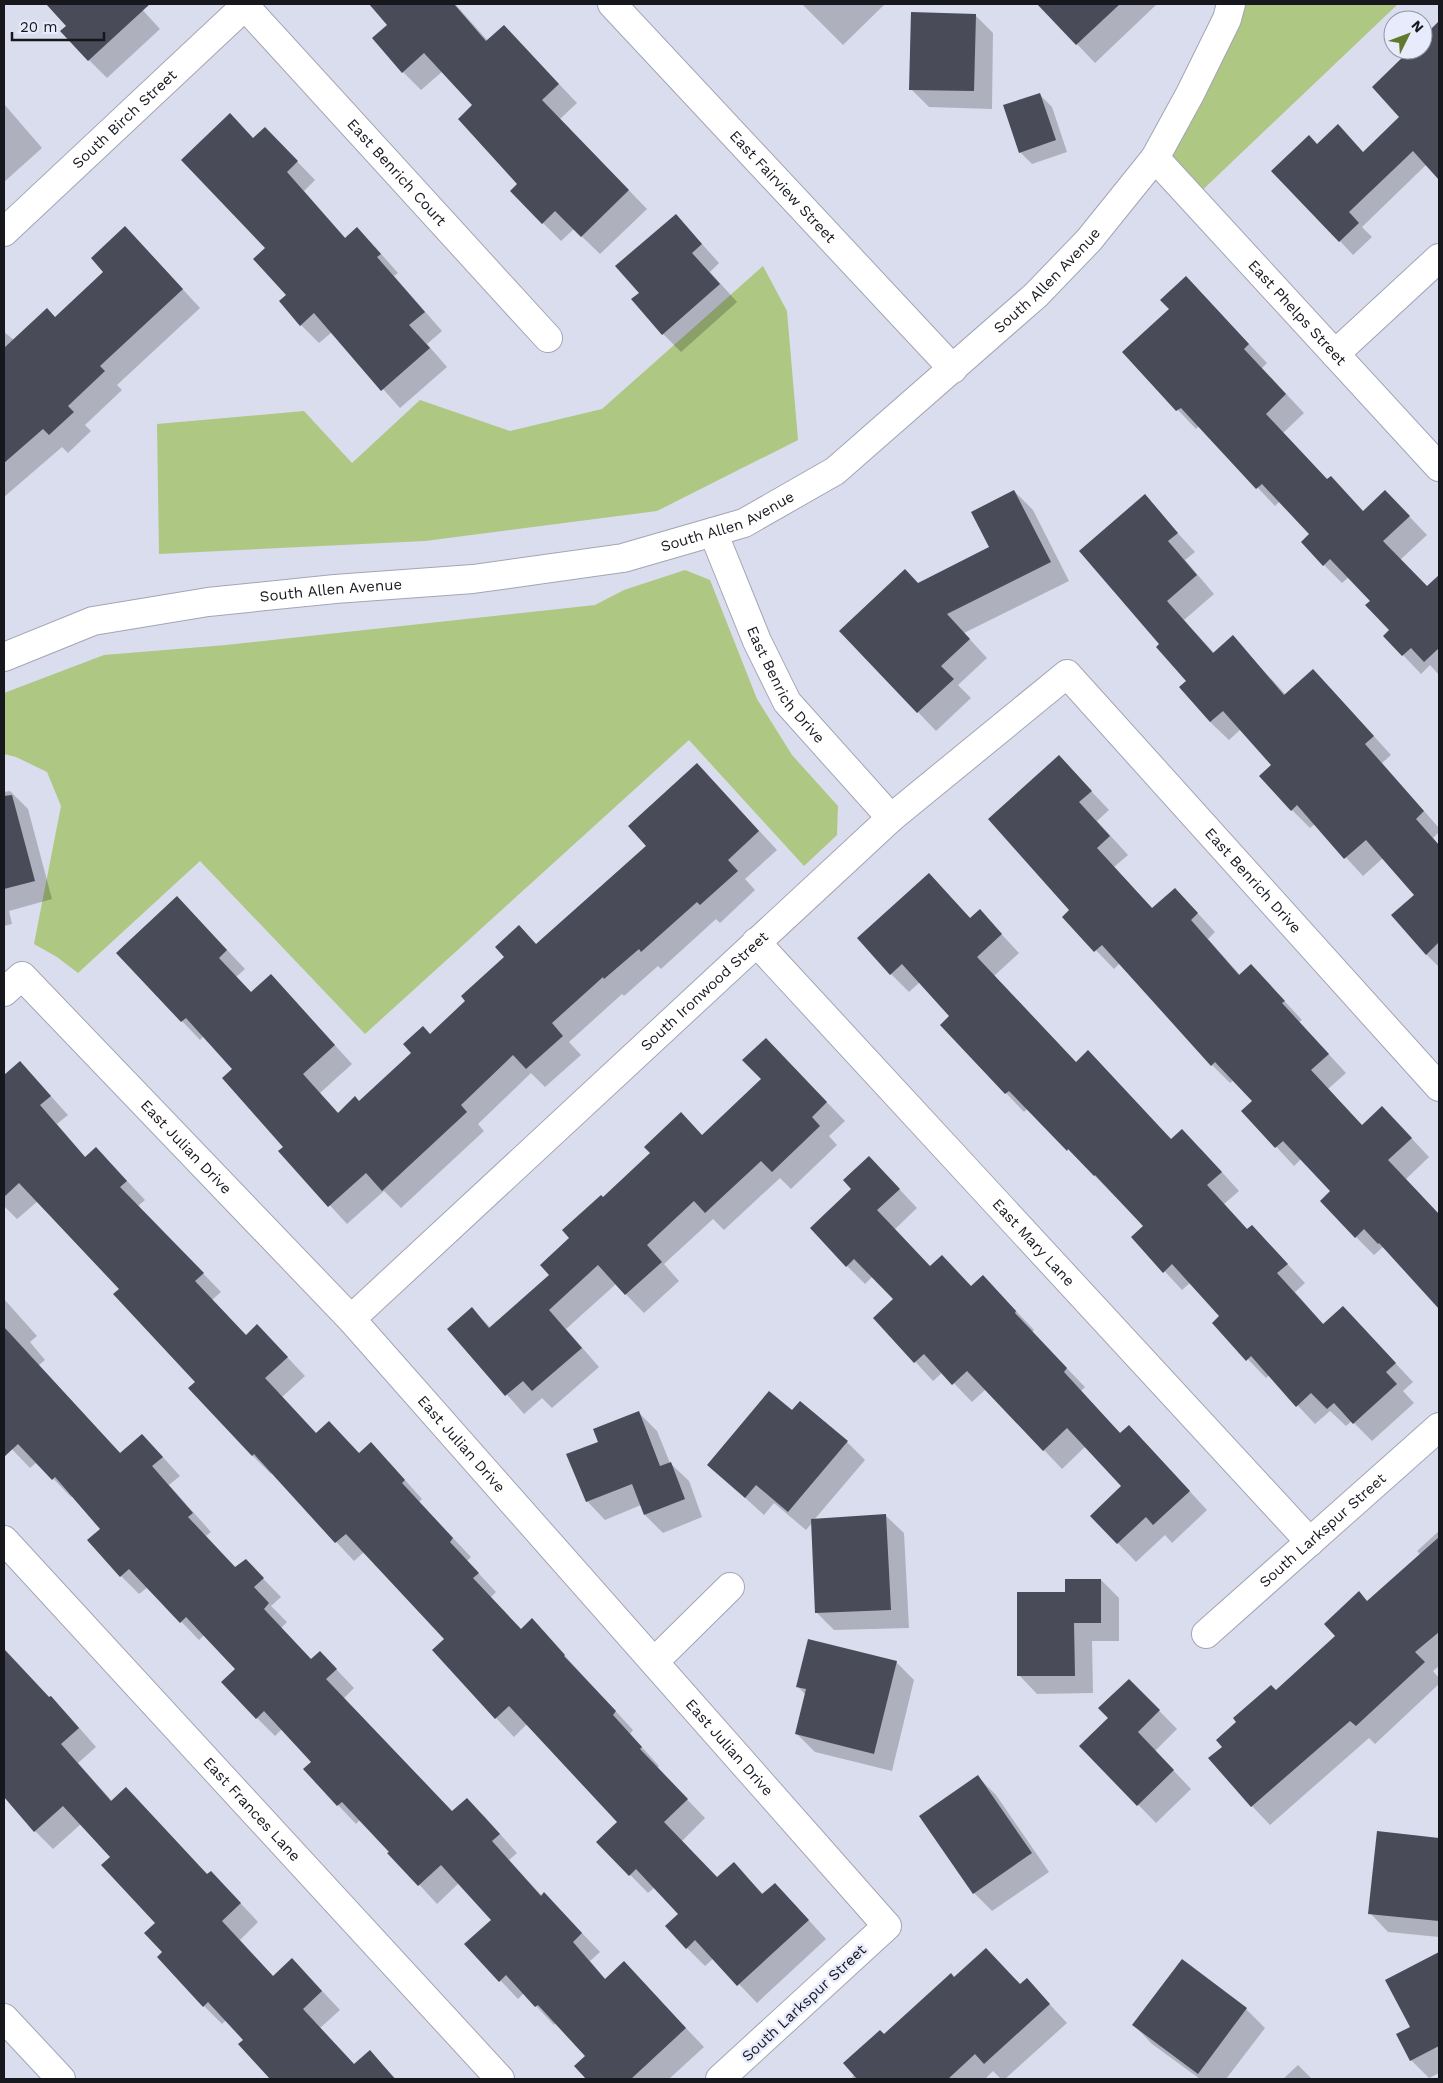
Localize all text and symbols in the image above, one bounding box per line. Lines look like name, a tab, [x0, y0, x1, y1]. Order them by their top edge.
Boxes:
scale bar	[12, 10, 105, 42]
north arrow	[1383, 10, 1433, 60]
text: N	[1408, 17, 1427, 36]
text: 20 m	[20, 18, 58, 36]
street label: South Birch Street	[68, 65, 181, 172]
street label: East Benrich Court	[343, 115, 451, 230]
street label: East Fairview Street	[726, 127, 840, 247]
street label: South Allen Avenue	[990, 224, 1104, 337]
street label: East Phelps Street	[1244, 256, 1350, 370]
street label: South Allen Avenue	[659, 487, 797, 556]
street label: South Allen Avenue	[259, 575, 403, 606]
street label: East Benrich Drive	[743, 623, 829, 747]
street label: East Benrich Drive	[1201, 824, 1305, 937]
street label: South Ironwood Street	[637, 927, 772, 1055]
street label: East Julian Drive	[137, 1096, 235, 1198]
street label: East Mary Lane	[989, 1195, 1078, 1290]
street label: East Julian Drive	[414, 1392, 509, 1496]
street label: South Larkspur Street	[1256, 1469, 1390, 1591]
street label: East Julian Drive	[682, 1695, 777, 1800]
street label: East Frances Lane	[199, 1753, 304, 1865]
street label: South Larkspur Street	[738, 1940, 870, 2065]

